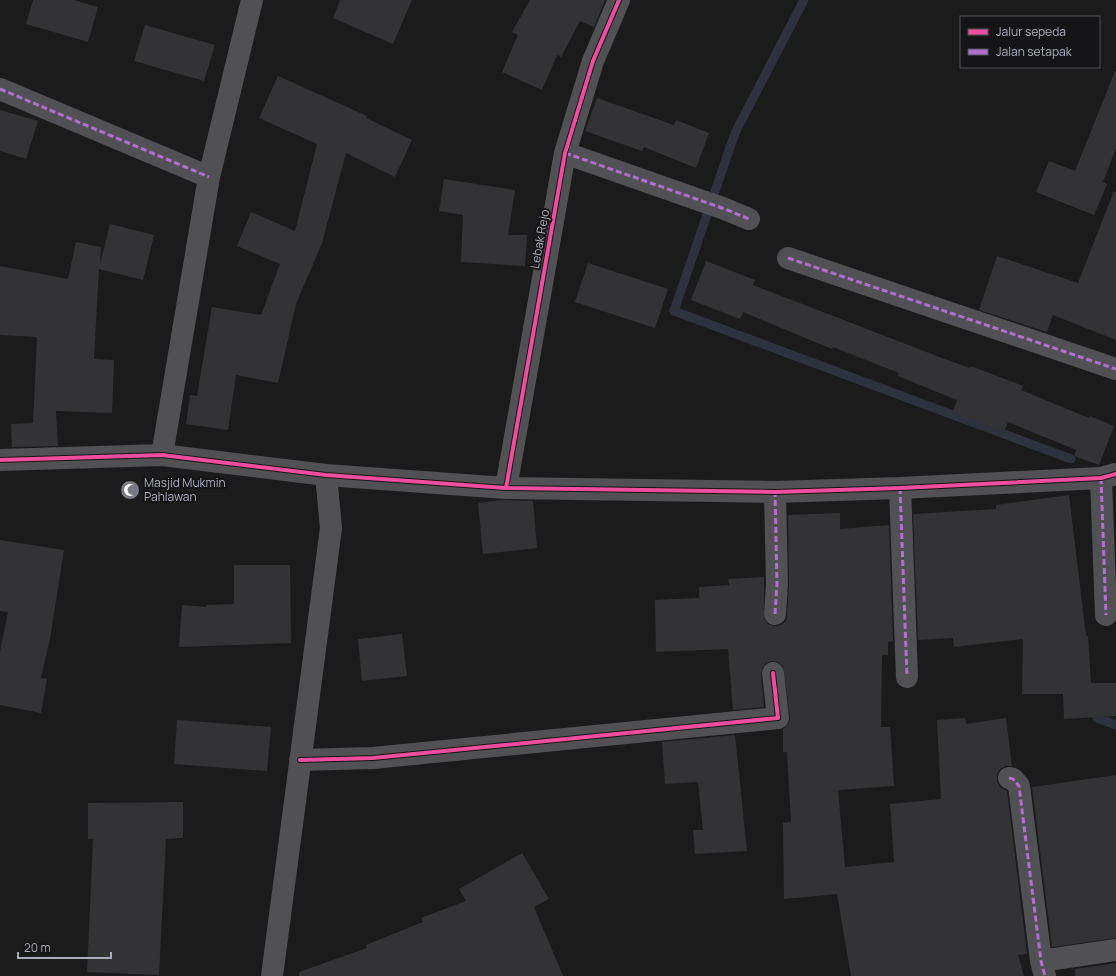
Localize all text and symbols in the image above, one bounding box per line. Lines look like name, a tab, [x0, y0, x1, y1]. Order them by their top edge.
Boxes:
legend	[960, 16, 1100, 68]
text: Jalur sepeda	[996, 23, 1066, 40]
text: Jalan setapak	[996, 43, 1073, 60]
street label: Lebak Rejo	[526, 208, 553, 270]
place label: Masjid Mukmin Pahlawan	[144, 474, 226, 505]
mosque icon: Masjid Mukmin Pahlawan	[119, 479, 141, 501]
scale bar	[18, 934, 111, 960]
text: 20 m	[24, 939, 51, 956]

